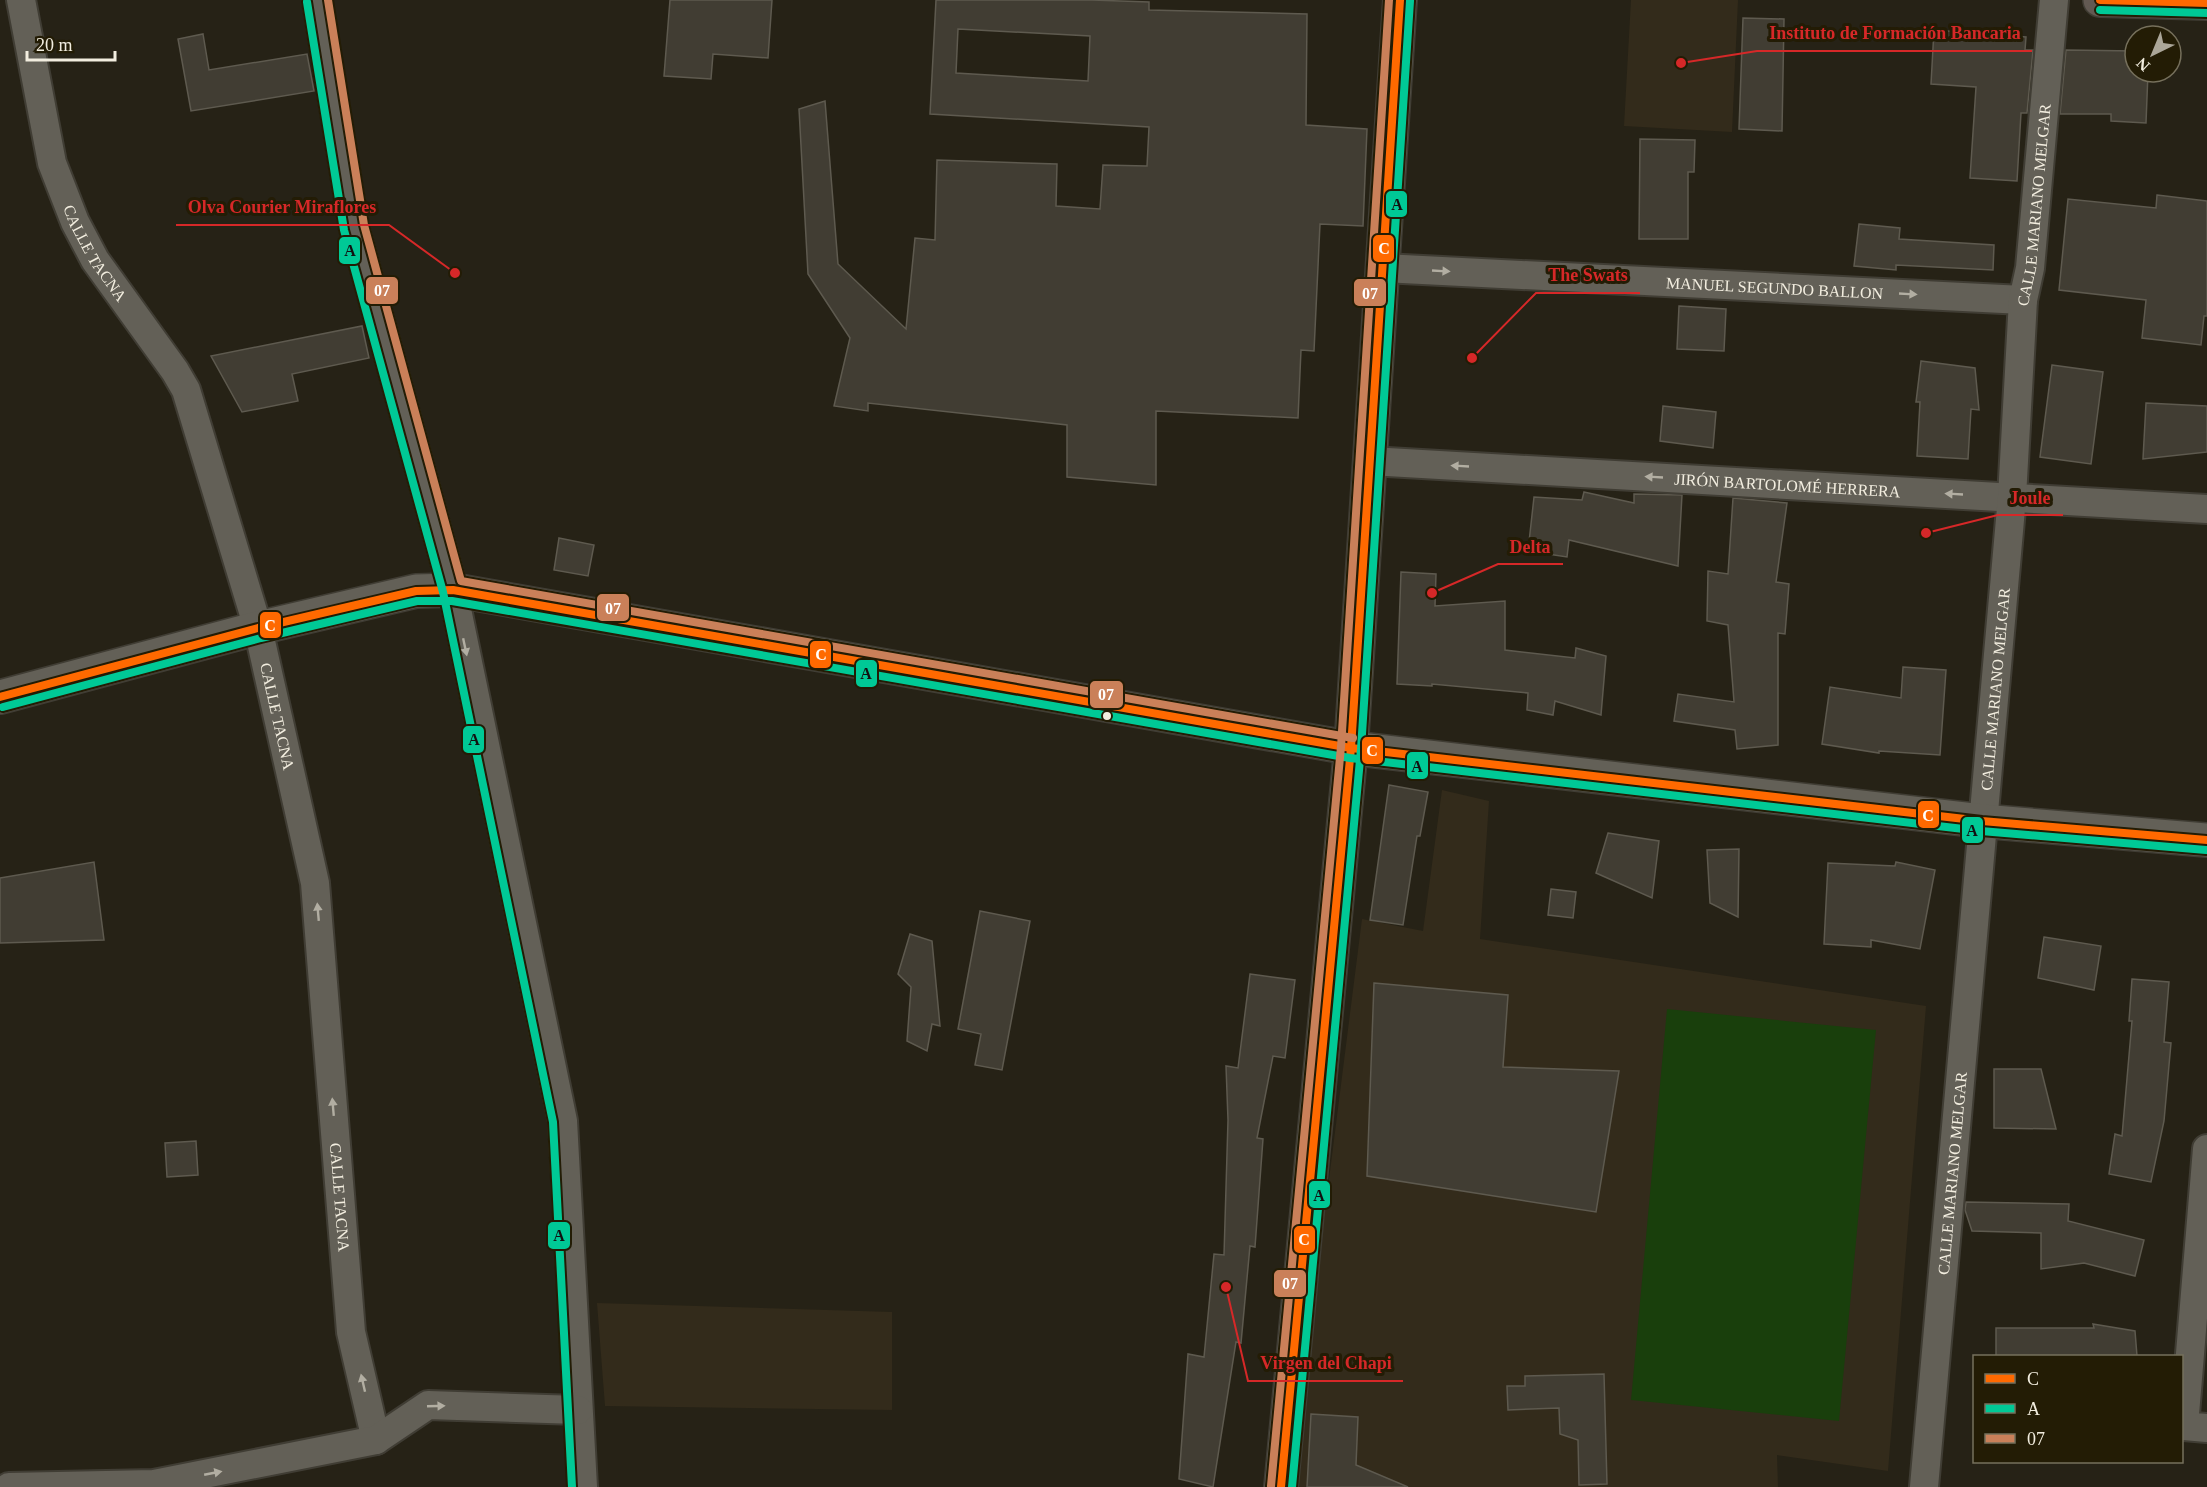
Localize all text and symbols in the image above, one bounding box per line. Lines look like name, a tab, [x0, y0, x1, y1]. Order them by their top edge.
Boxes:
callout: Instituto de Formación Bancaria	[1757, 15, 2032, 51]
text: Instituto de Formación Bancaria	[1769, 23, 2021, 43]
scale bar	[27, 24, 116, 62]
north arrow	[2123, 24, 2183, 84]
text: 20 m	[36, 35, 73, 55]
text: N	[2133, 54, 2153, 75]
street label: CALLE MARIANO MELGAR	[2015, 103, 2054, 307]
callout: Olva Courier Miraflores	[176, 189, 389, 225]
line badge: A	[1385, 190, 1408, 218]
text: A	[1391, 196, 1403, 213]
text: Olva Courier Miraflores	[188, 197, 376, 217]
street label: CALLE TACNA	[60, 202, 130, 305]
line badge: C	[1372, 234, 1395, 263]
line badge: A	[338, 236, 361, 265]
text: C	[1378, 240, 1390, 257]
text: A	[344, 242, 356, 259]
callout: The Swats	[1536, 257, 1640, 293]
text: The Swats	[1548, 265, 1628, 285]
one-way arrow	[1431, 266, 1450, 275]
street label: MANUEL SEGUNDO BALLON	[1666, 274, 1884, 302]
line badge: 07	[365, 276, 399, 305]
line badge: 07	[1353, 278, 1387, 307]
text: 07	[374, 282, 390, 299]
text: 07	[1362, 285, 1378, 302]
one-way arrow	[1899, 289, 1918, 299]
one-way arrow	[1450, 462, 1469, 471]
street label: JIRÓN BARTOLOMÉ HERRERA	[1674, 470, 1901, 500]
one-way arrow	[1645, 473, 1664, 482]
callout: Joule	[1998, 479, 2063, 515]
text: Joule	[2009, 488, 2051, 508]
one-way arrow	[1944, 489, 1963, 498]
callout: Delta	[1498, 528, 1563, 564]
text: Delta	[1510, 537, 1550, 557]
street label: CALLE MARIANO MELGAR	[1978, 587, 2013, 791]
line badge: 07	[596, 593, 630, 622]
text: 07	[605, 600, 621, 617]
line badge: C	[259, 611, 282, 639]
text: C	[264, 617, 276, 634]
one-way arrow	[461, 638, 470, 657]
line badge: C	[809, 640, 832, 669]
text: C	[815, 646, 827, 663]
line badge: A	[855, 659, 878, 688]
street label: CALLE TACNA	[257, 661, 298, 772]
text: A	[860, 665, 872, 682]
line badge: 07	[1089, 680, 1124, 709]
text: 07	[1098, 686, 1114, 703]
unlabelled marker	[1101, 710, 1113, 722]
line badge: A	[462, 725, 485, 754]
text: A	[468, 731, 480, 748]
line badge: C	[1361, 736, 1384, 765]
text: C	[1366, 742, 1378, 759]
line badge: A	[1406, 751, 1429, 780]
text: A	[1411, 758, 1423, 775]
line badge: C	[1917, 800, 1940, 829]
text: C	[1922, 807, 1934, 824]
line badge: A	[1961, 816, 1984, 844]
text: A	[1966, 822, 1978, 839]
one-way arrow	[313, 903, 322, 922]
street label: CALLE MARIANO MELGAR	[1935, 1071, 1970, 1275]
one-way arrow	[328, 1097, 338, 1116]
street label: CALLE TACNA	[327, 1142, 353, 1253]
line badge: A	[1308, 1180, 1331, 1209]
text: A	[1313, 1187, 1325, 1204]
line badge: A	[547, 1221, 571, 1250]
line badge: C	[1293, 1225, 1316, 1254]
text: A	[553, 1227, 565, 1244]
text: C	[1298, 1231, 1310, 1248]
line badge: 07	[1273, 1269, 1307, 1298]
text: 07	[1282, 1275, 1298, 1292]
callout: Virgen del Chapi	[1248, 1345, 1403, 1381]
text: Virgen del Chapi	[1260, 1353, 1392, 1373]
legend	[1973, 1355, 2183, 1463]
text: C	[2027, 1369, 2039, 1389]
one-way arrow	[358, 1374, 367, 1393]
text: A	[2027, 1399, 2040, 1419]
one-way arrow	[427, 1402, 446, 1411]
text: 07	[2027, 1429, 2045, 1449]
one-way arrow	[204, 1468, 223, 1477]

